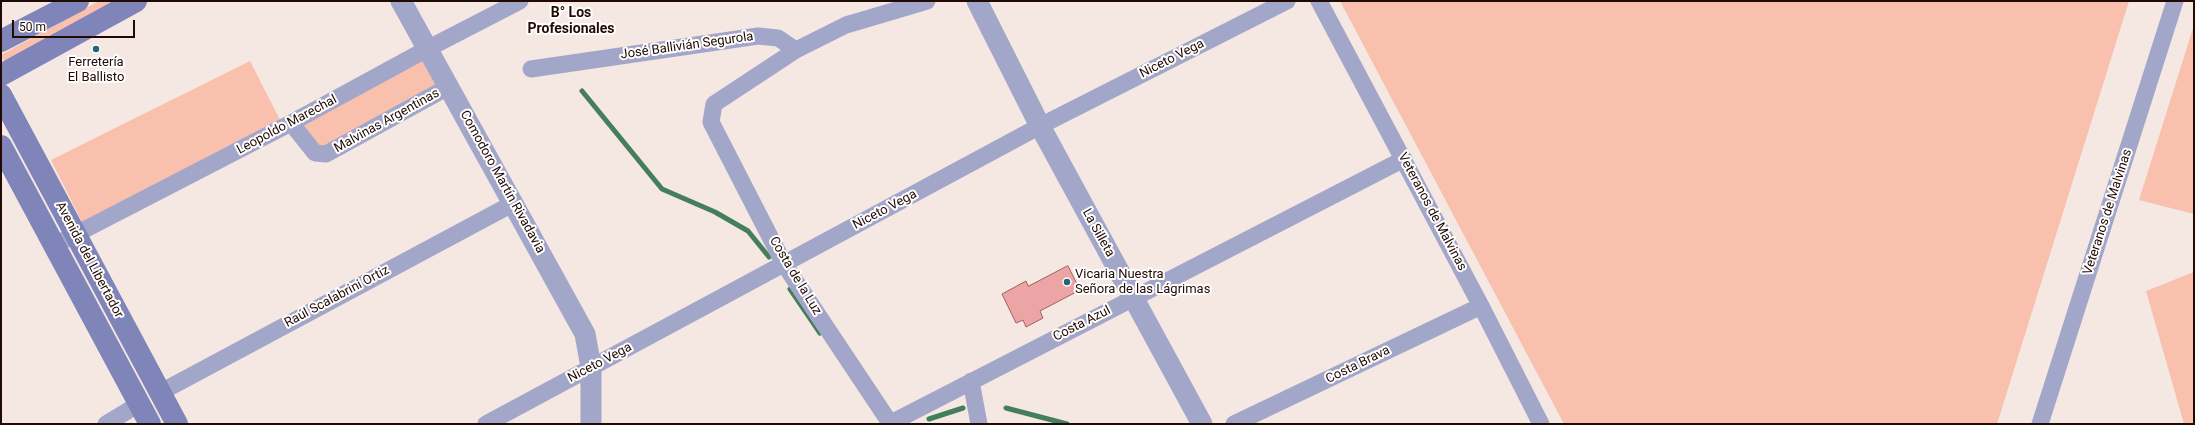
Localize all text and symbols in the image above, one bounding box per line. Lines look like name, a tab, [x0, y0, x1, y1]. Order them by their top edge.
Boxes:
district label: B° Los Profesionales	[528, 5, 614, 38]
scale bar	[14, 12, 137, 38]
text: 50 m	[19, 20, 46, 34]
street label: José Ballivián Segurola	[620, 29, 754, 63]
street label: Niceto Vega	[1137, 36, 1207, 82]
marker: Ferretería El Ballisto	[91, 44, 101, 54]
place label: Ferretería El Ballisto	[68, 55, 124, 86]
street label: Malvinas Argentinas	[332, 86, 442, 156]
street label: Leopoldo Marechal	[234, 92, 340, 158]
street label: Comodoro Martín Rivadavia	[456, 108, 548, 256]
street label: Veteranos de Malvinas	[2080, 147, 2136, 277]
street label: Veteranos de Malvinas	[1394, 150, 1470, 274]
street label: Niceto Vega	[850, 187, 920, 233]
street label: Avenida del Libertador	[52, 199, 126, 321]
street label: La Silleta	[1078, 206, 1118, 260]
street label: Costa de la Luz	[766, 234, 824, 318]
street label: Raúl Scalabrini Ortiz	[282, 263, 392, 331]
place label: Vicaria Nuestra Señora de las Lágrimas	[1075, 267, 1210, 298]
marker: Vicaria Nuestra Señora de las Lágrimas	[1062, 277, 1072, 287]
street label: Costa Azul	[1051, 303, 1113, 345]
street label: Niceto Vega	[565, 340, 635, 386]
street label: Costa Brava	[1323, 343, 1393, 387]

